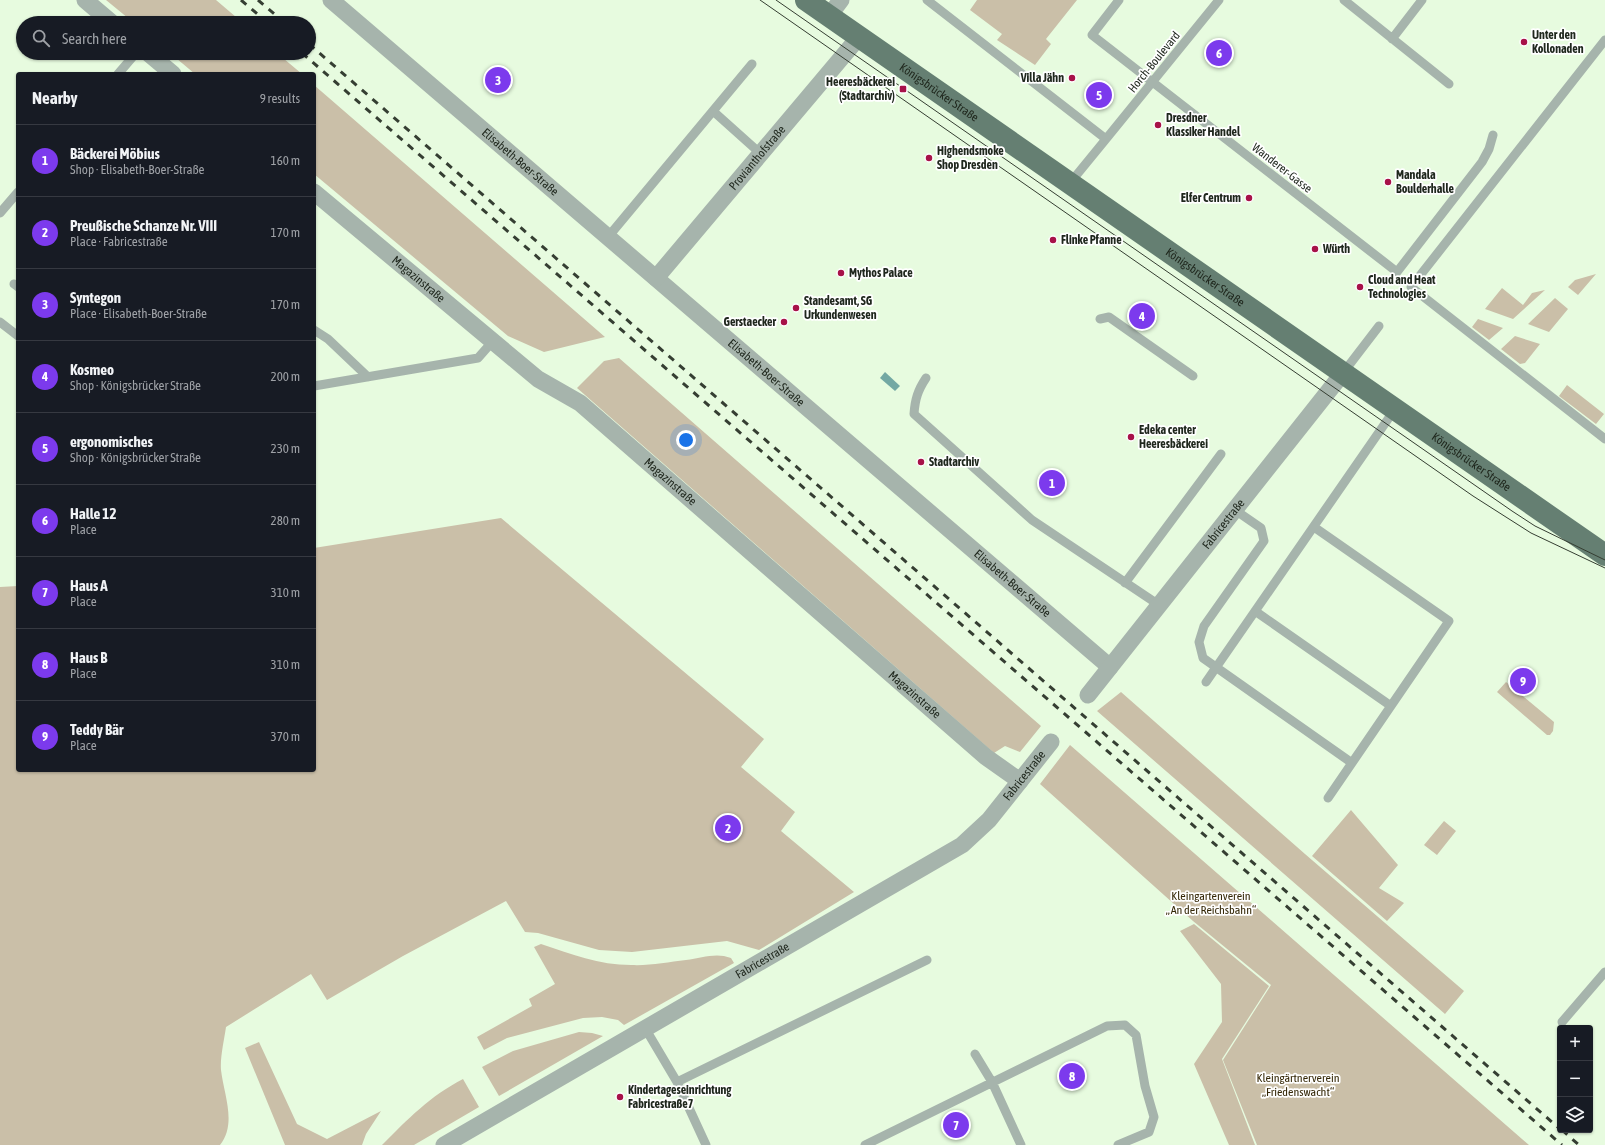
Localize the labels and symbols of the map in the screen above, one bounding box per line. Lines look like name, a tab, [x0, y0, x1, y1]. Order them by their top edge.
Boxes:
place label: Unter den Kollonaden	[1532, 28, 1584, 56]
street label: Horch-Boulevard	[1125, 29, 1183, 95]
marker: Unter den Kollonaden	[1519, 37, 1529, 47]
pin: 6	[1206, 38, 1232, 68]
street label: Königsbrücker Straße	[897, 60, 981, 125]
pin: 3	[485, 65, 511, 95]
place label: Villa Jähn	[1020, 71, 1064, 85]
marker: Villa Jähn	[1067, 73, 1077, 83]
place label: Heeresbäckerei (Stadtarchiv)	[826, 75, 895, 103]
pin: 5	[1086, 80, 1112, 110]
marker: Heeresbäckerei (Stadtarchiv)	[898, 84, 908, 94]
place label: Dresdner Klassiker Handel	[1166, 111, 1241, 139]
marker: Dresdner Klassiker Handel	[1153, 120, 1163, 130]
street label: Provianthofstraße	[726, 123, 788, 193]
street label: Elisabeth-Boer-Straße	[479, 125, 561, 199]
street label: Wanderer-Gasse	[1249, 140, 1315, 196]
place label: Highendsmoke Shop Dresden	[937, 144, 1004, 172]
marker: Highendsmoke Shop Dresden	[924, 153, 934, 163]
place label: Mandala Boulderhalle	[1396, 168, 1455, 196]
marker: Mandala Boulderhalle	[1383, 177, 1393, 187]
place label: Elfer Centrum	[1181, 191, 1241, 205]
marker: Elfer Centrum	[1244, 193, 1254, 203]
place label: Flinke Pfanne	[1061, 233, 1122, 247]
marker: Flinke Pfanne	[1048, 235, 1058, 245]
place label: Würth	[1322, 242, 1350, 256]
marker: Würth	[1310, 244, 1320, 254]
street label: Königsbrücker Straße	[1163, 245, 1247, 310]
street label: Magazinstraße	[389, 253, 448, 305]
place label: Mythos Palace	[849, 266, 913, 280]
marker: Mythos Palace	[836, 268, 846, 278]
place label: Cloud and Heat Technologies	[1368, 273, 1436, 301]
marker: Cloud and Heat Technologies	[1355, 282, 1365, 292]
place label: Standesamt, SG Urkundenwesen	[804, 294, 877, 322]
pin: 4	[1129, 301, 1155, 331]
marker: Standesamt, SG Urkundenwesen	[791, 303, 801, 313]
place label: Gerstaecker	[724, 315, 776, 329]
marker: Gerstaecker	[779, 317, 789, 327]
street label: Elisabeth-Boer-Straße	[725, 336, 807, 409]
place label: Edeka center Heeresbäckerei	[1139, 423, 1208, 451]
your location	[676, 430, 696, 450]
street label: Königsbrücker Straße	[1429, 430, 1513, 494]
marker: Edeka center Heeresbäckerei	[1126, 432, 1136, 442]
street label: Magazinstraße	[641, 455, 699, 508]
place label: Stadtarchiv	[929, 455, 979, 469]
marker: Stadtarchiv	[916, 457, 926, 467]
pin: 1	[1039, 468, 1065, 498]
street label: Fabricestraße	[1199, 496, 1247, 552]
street label: Elisabeth-Boer-Straße	[971, 547, 1053, 620]
pin: 9	[1510, 666, 1536, 696]
street label: Magazinstraße	[886, 668, 944, 721]
street label: Fabricestraße	[1000, 748, 1048, 803]
pin: 2	[715, 813, 741, 843]
park label: Kleingartenverein „An der Reichsbahn“	[1166, 889, 1256, 917]
street label: Fabricestraße	[733, 940, 792, 982]
pin: 8	[1059, 1061, 1085, 1091]
park label: Kleingärtnerverein „Friedenswacht“	[1257, 1071, 1340, 1099]
place label: Kindertageseinrichtung Fabricestraße7	[628, 1083, 732, 1111]
marker: Kindertageseinrichtung Fabricestraße7	[615, 1092, 625, 1102]
pin: 7	[943, 1110, 969, 1140]

